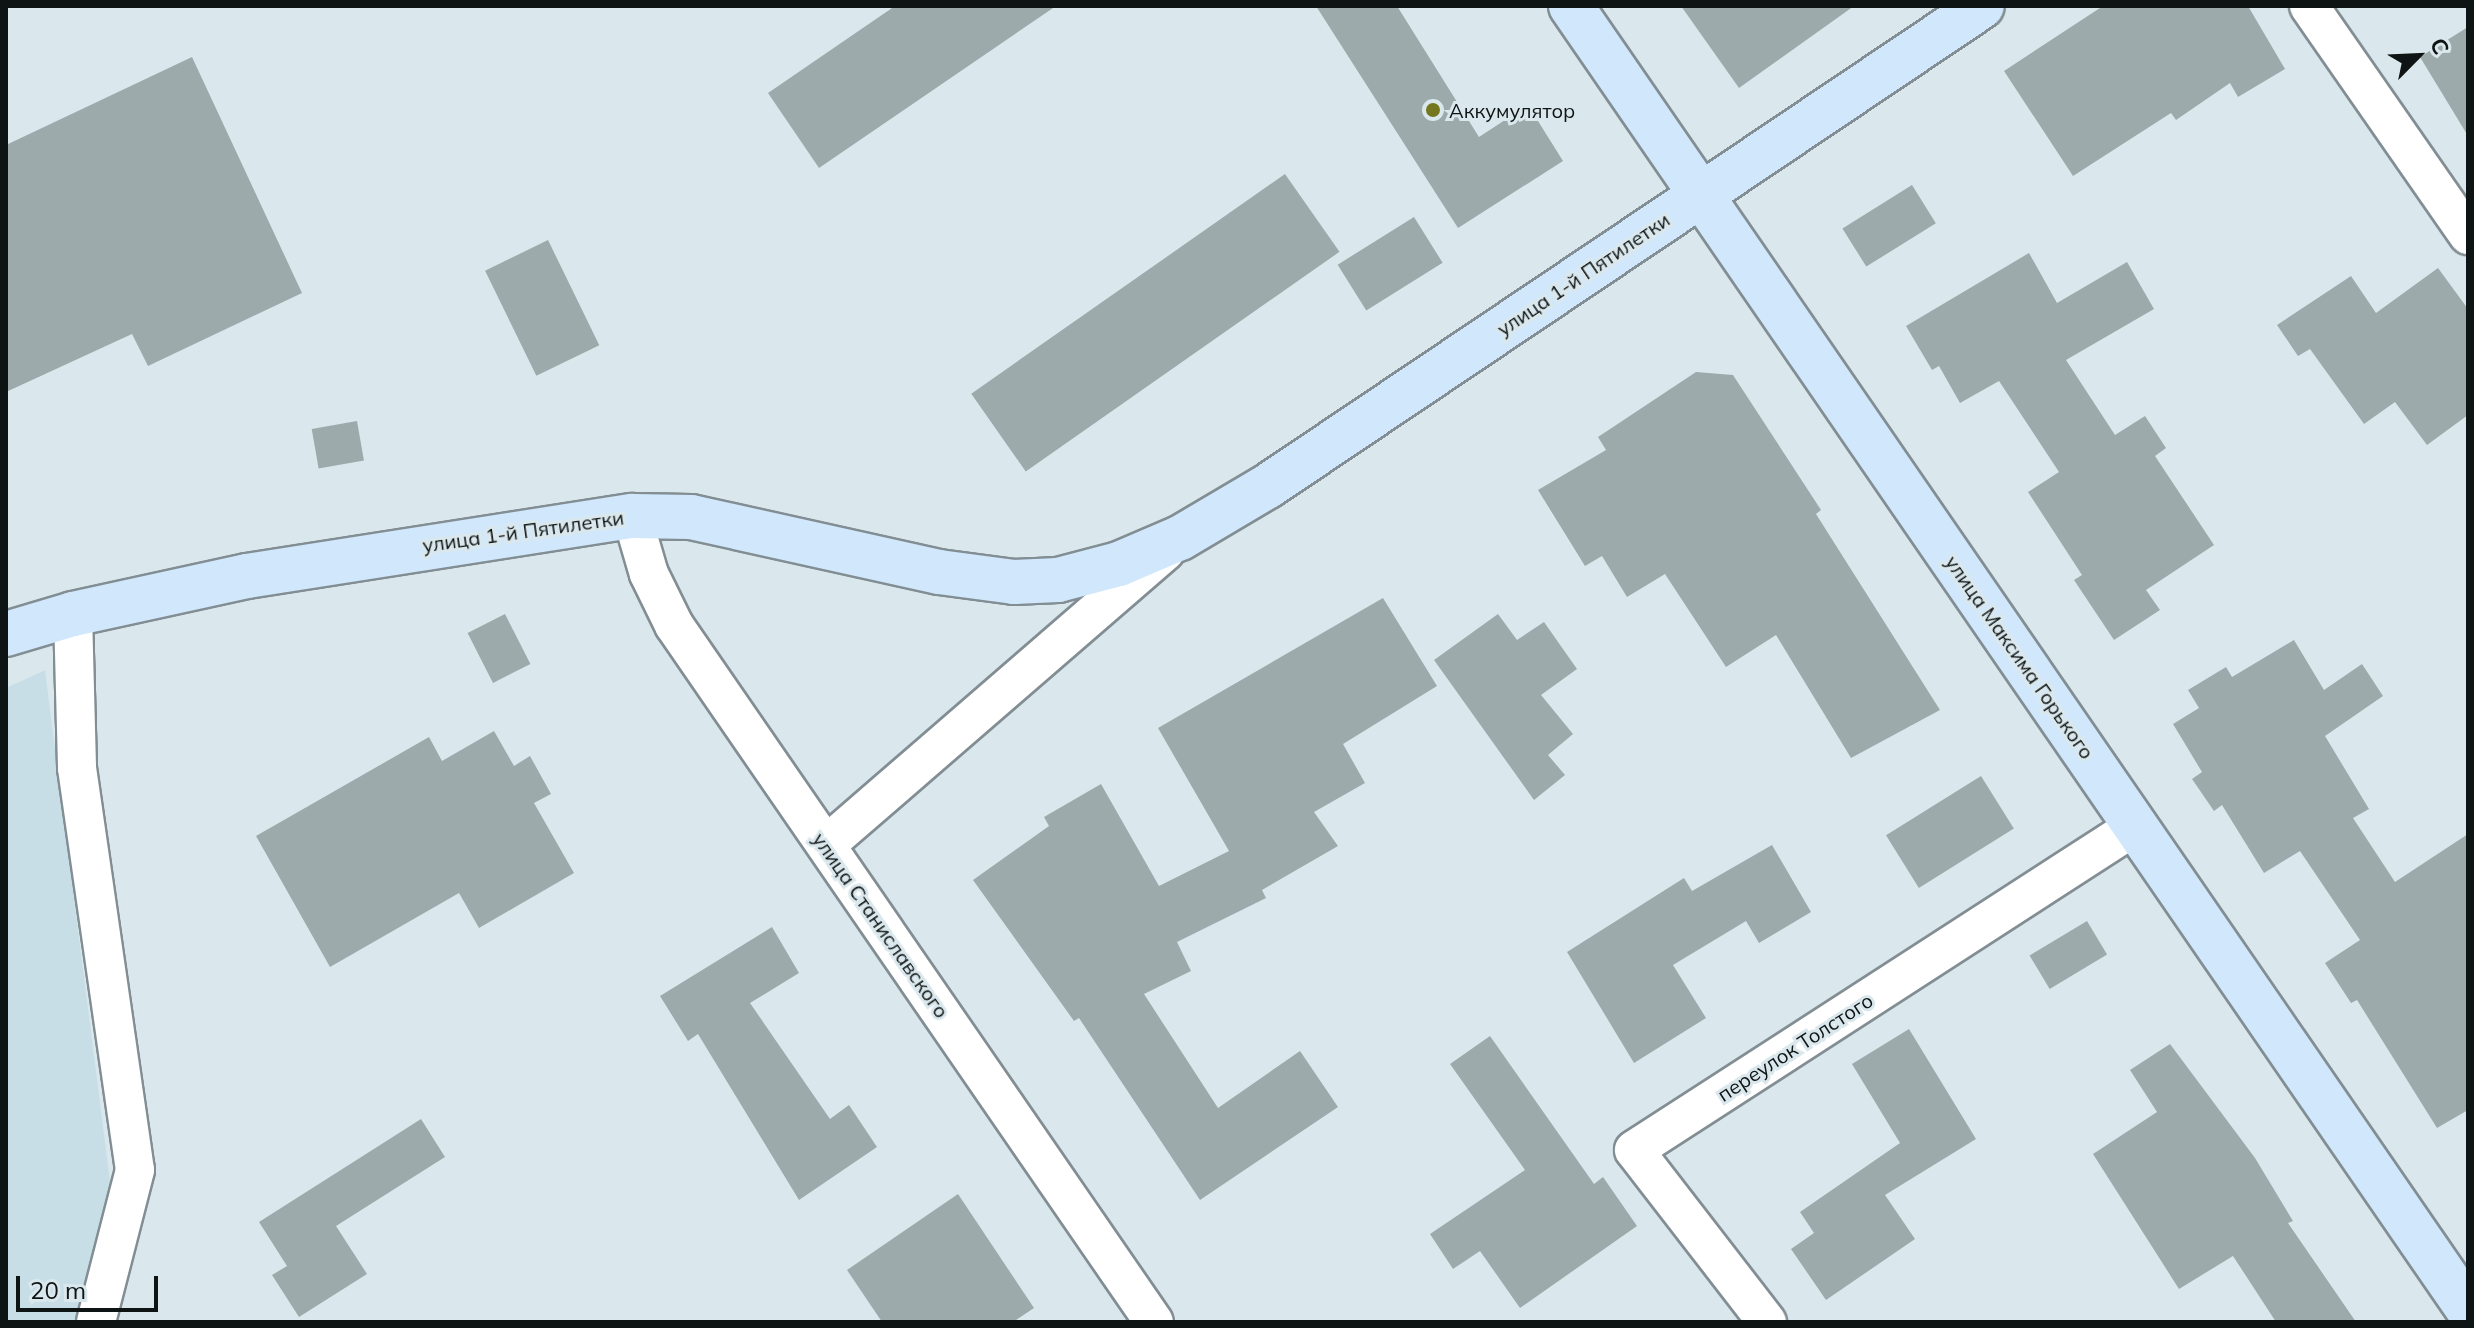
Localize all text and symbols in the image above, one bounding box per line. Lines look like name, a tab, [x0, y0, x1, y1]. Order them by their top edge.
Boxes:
north arrow	[2378, 16, 2458, 96]
text: С	[2424, 34, 2456, 59]
place label: Аккумулятор	[1449, 98, 1575, 122]
marker: Аккумулятор	[1424, 101, 1442, 119]
street label: улица 1-й Пятилетки	[1492, 207, 1674, 341]
street label: улица 1-й Пятилетки	[421, 505, 625, 557]
street label: улица Максима Горького	[1941, 551, 2099, 763]
street label: улица Станиславского	[808, 828, 954, 1022]
street label: переулок Толстого	[1713, 988, 1877, 1106]
scale bar	[20, 1260, 162, 1310]
text: 20 m	[30, 1275, 86, 1305]

